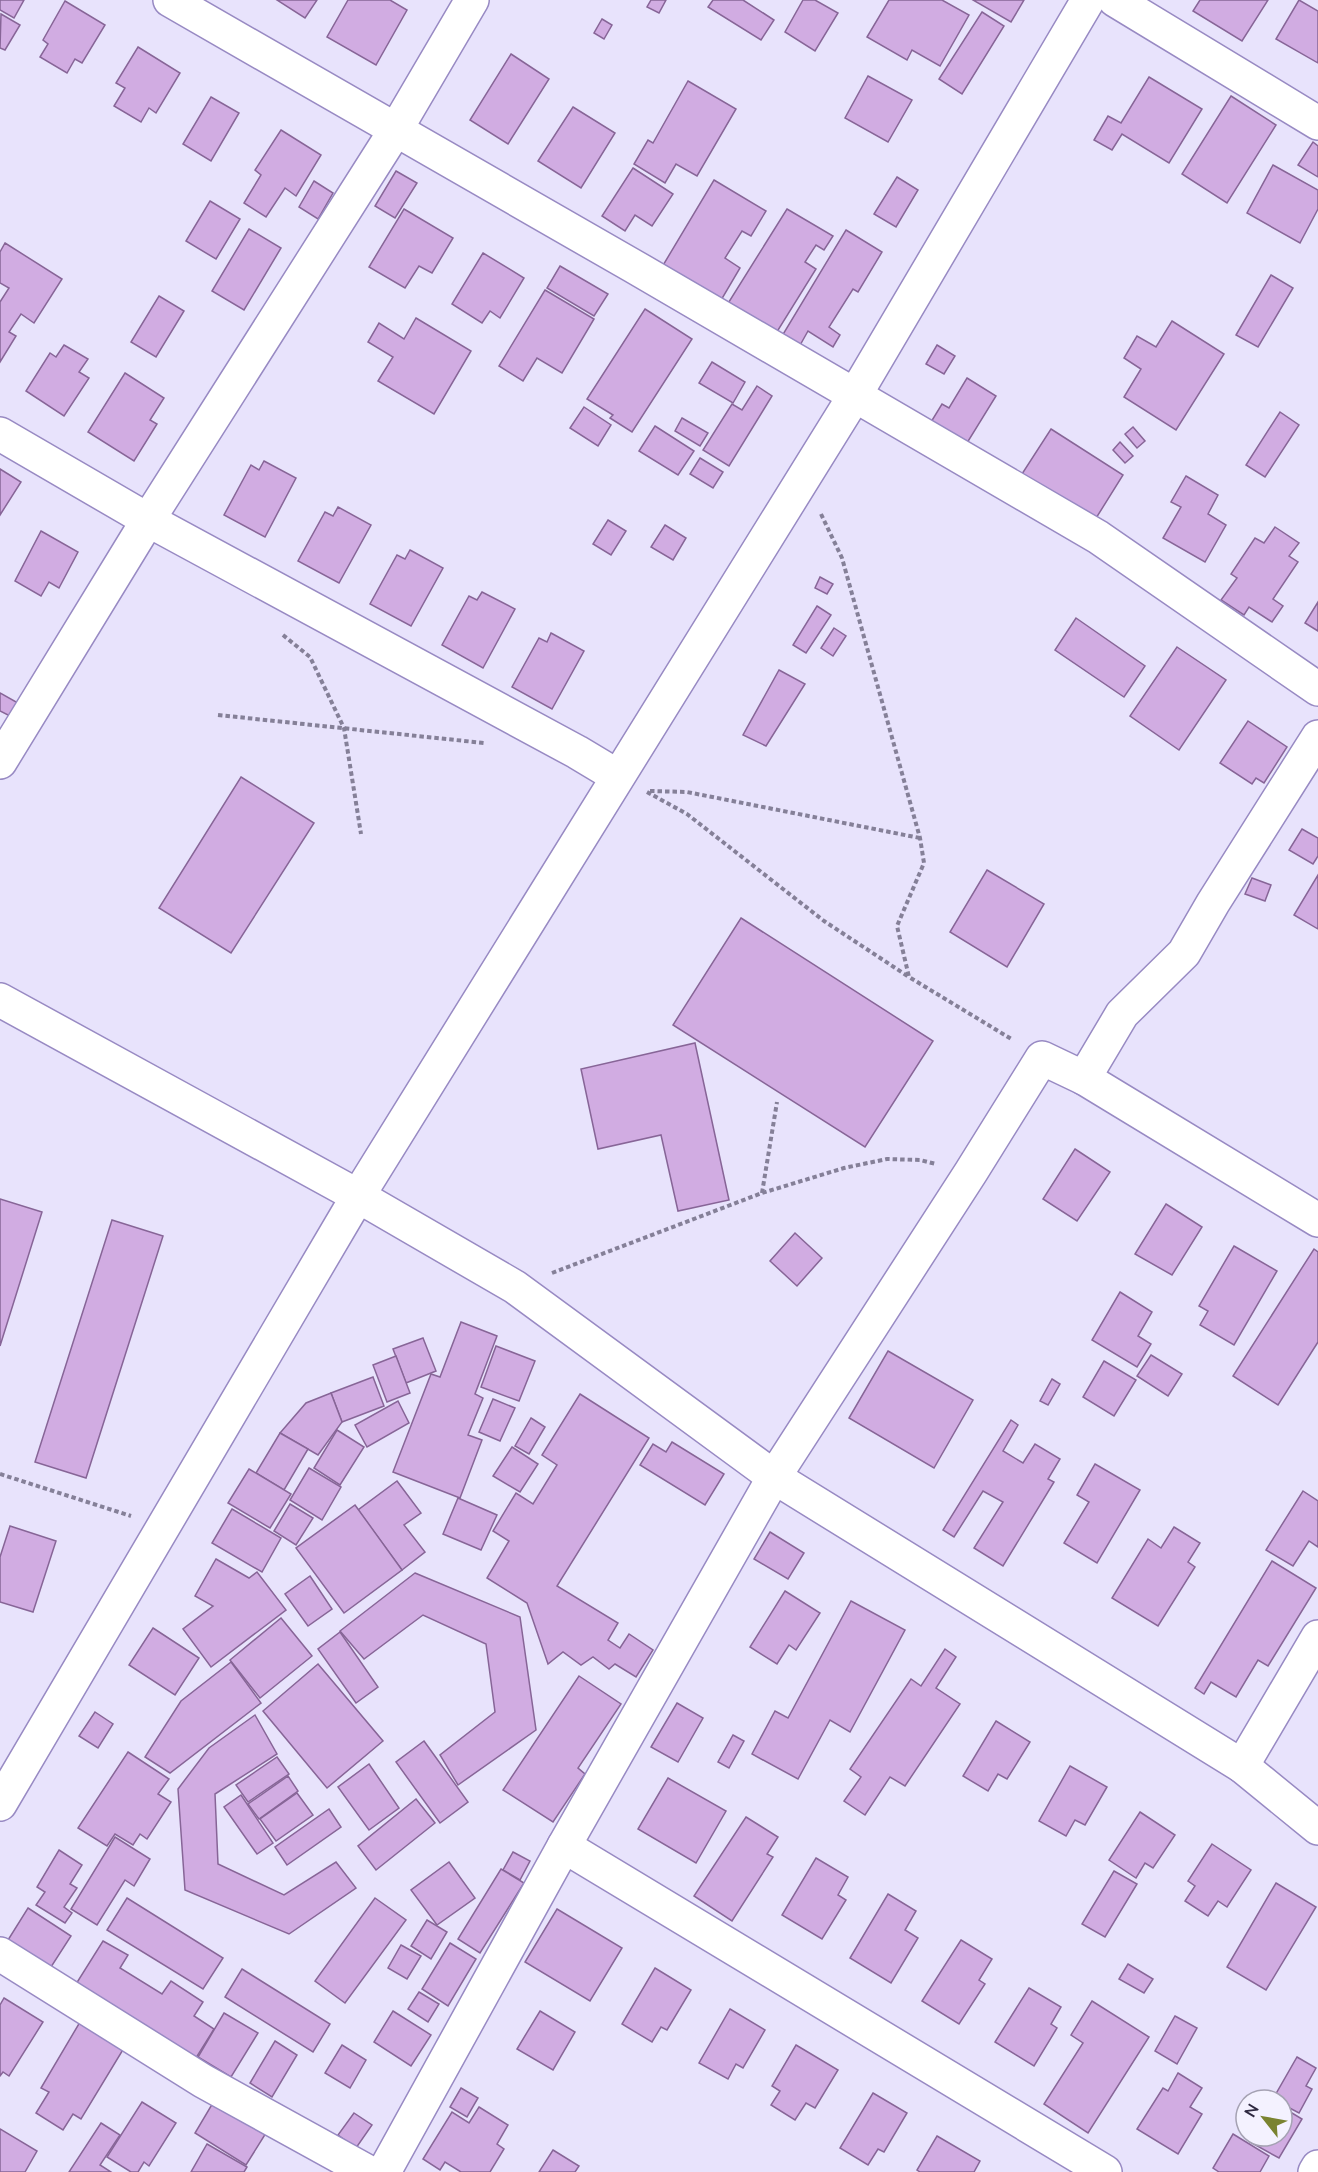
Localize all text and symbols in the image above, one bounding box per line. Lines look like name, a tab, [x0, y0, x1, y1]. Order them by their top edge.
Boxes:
north arrow	[1234, 2088, 1294, 2148]
text: N	[1239, 2100, 1265, 2122]

